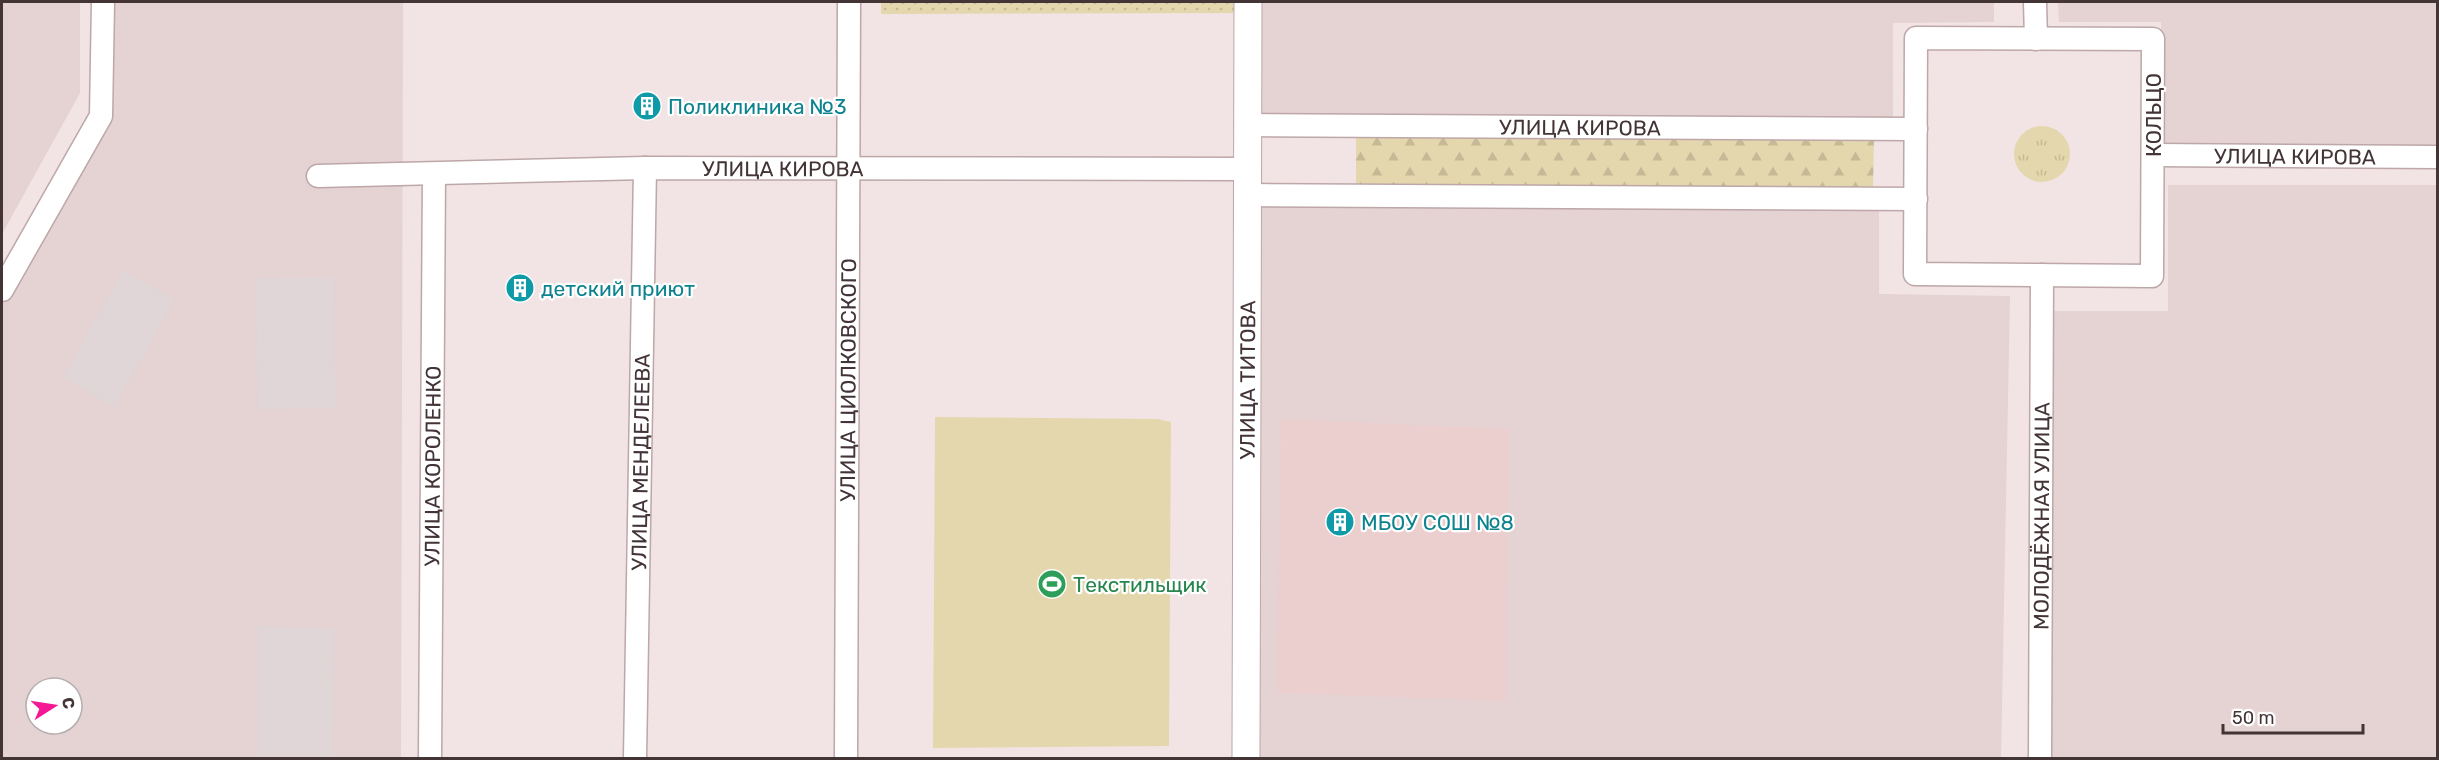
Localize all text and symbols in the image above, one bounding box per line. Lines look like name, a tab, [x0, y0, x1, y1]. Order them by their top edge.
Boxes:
street label: КОЛЬЦО	[2141, 73, 2166, 157]
building icon: Поликлиника №3	[631, 90, 663, 122]
place label: Поликлиника №3	[668, 94, 847, 119]
street label: УЛИЦА КИРОВА	[1499, 114, 1661, 140]
street label: УЛИЦА КИРОВА	[2214, 143, 2376, 169]
street label: УЛИЦА КИРОВА	[702, 156, 864, 181]
street label: УЛИЦА ЦИОЛКОВСКОГО	[835, 258, 860, 502]
building icon: детский приют	[504, 272, 536, 304]
place label: детский приют	[541, 276, 695, 301]
street label: УЛИЦА ТИТОВА	[1234, 300, 1260, 460]
street label: УЛИЦА МЕНДЕЛЕЕВА	[626, 353, 654, 571]
street label: УЛИЦА КОРОЛЕНКО	[419, 366, 445, 566]
street label: МОЛОДЁЖНАЯ УЛИЦА	[2028, 402, 2054, 630]
building icon: МБОУ СОШ №8	[1324, 506, 1356, 538]
place label: МБОУ СОШ №8	[1361, 510, 1514, 535]
sports icon: Текстильщик	[1036, 568, 1068, 600]
place label: Текстильщик	[1073, 572, 1207, 597]
north arrow	[24, 676, 84, 736]
text: С	[58, 696, 79, 710]
scale bar	[2223, 697, 2362, 735]
text: 50 m	[2232, 707, 2275, 729]

